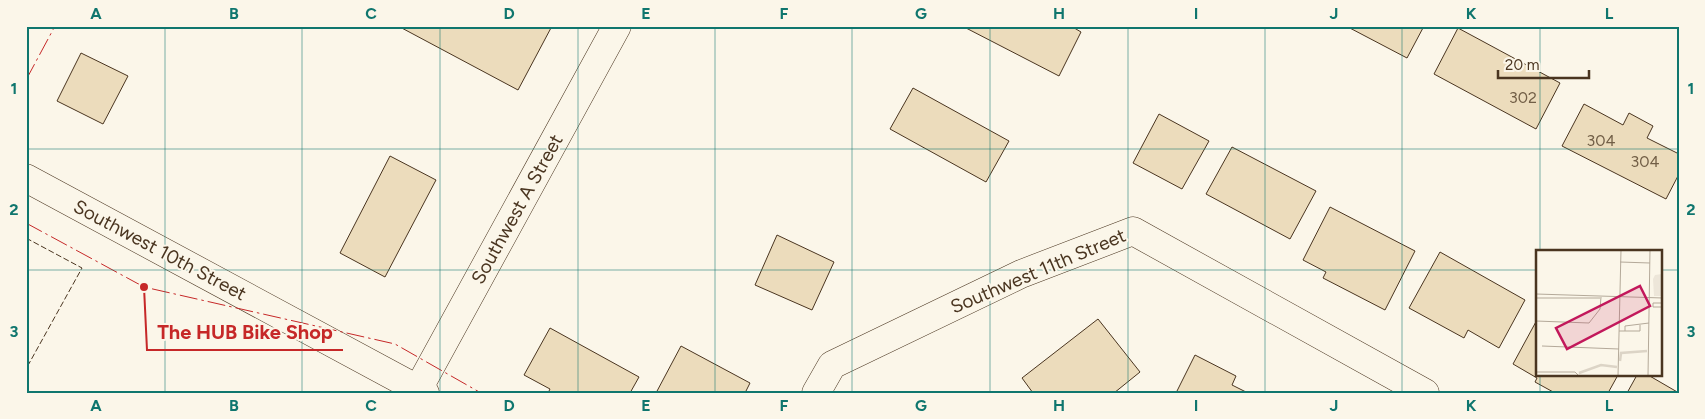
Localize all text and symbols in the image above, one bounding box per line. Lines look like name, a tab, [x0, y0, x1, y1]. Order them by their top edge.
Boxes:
text: A	[90, 4, 102, 23]
text: B	[229, 4, 239, 23]
text: C	[365, 4, 377, 23]
text: D	[503, 4, 515, 23]
text: E	[641, 4, 651, 23]
text: F	[780, 4, 789, 23]
text: G	[915, 4, 927, 23]
text: H	[1053, 4, 1065, 23]
text: I	[1194, 4, 1198, 23]
text: J	[1330, 4, 1338, 23]
text: K	[1466, 4, 1477, 23]
text: L	[1605, 4, 1614, 23]
scale bar	[1498, 48, 1589, 80]
text: 20 m	[1505, 56, 1539, 74]
text: 1	[11, 79, 17, 98]
text: 1	[1688, 79, 1694, 98]
house number: 302	[1509, 88, 1537, 107]
street label: Southwest A Street	[466, 130, 568, 288]
house number: 304	[1587, 131, 1616, 150]
house number: 304	[1631, 152, 1660, 171]
street label: Southwest 10th Street	[70, 195, 250, 305]
text: 2	[9, 200, 19, 219]
text: 2	[1686, 200, 1696, 219]
street label: Southwest 11th Street	[947, 224, 1129, 318]
inset map	[1536, 250, 1662, 376]
callout: The HUB Bike Shop	[147, 315, 343, 350]
text: The HUB Bike Shop	[157, 320, 333, 344]
text: 3	[10, 322, 19, 341]
text: 3	[1687, 322, 1696, 341]
text: A	[90, 396, 102, 415]
text: B	[229, 396, 239, 415]
text: C	[365, 396, 377, 415]
text: D	[503, 396, 515, 415]
text: E	[641, 396, 651, 415]
text: F	[780, 396, 789, 415]
text: G	[915, 396, 927, 415]
text: H	[1053, 396, 1065, 415]
text: I	[1194, 396, 1198, 415]
text: J	[1330, 396, 1338, 415]
text: K	[1466, 396, 1477, 415]
text: L	[1605, 396, 1614, 415]

